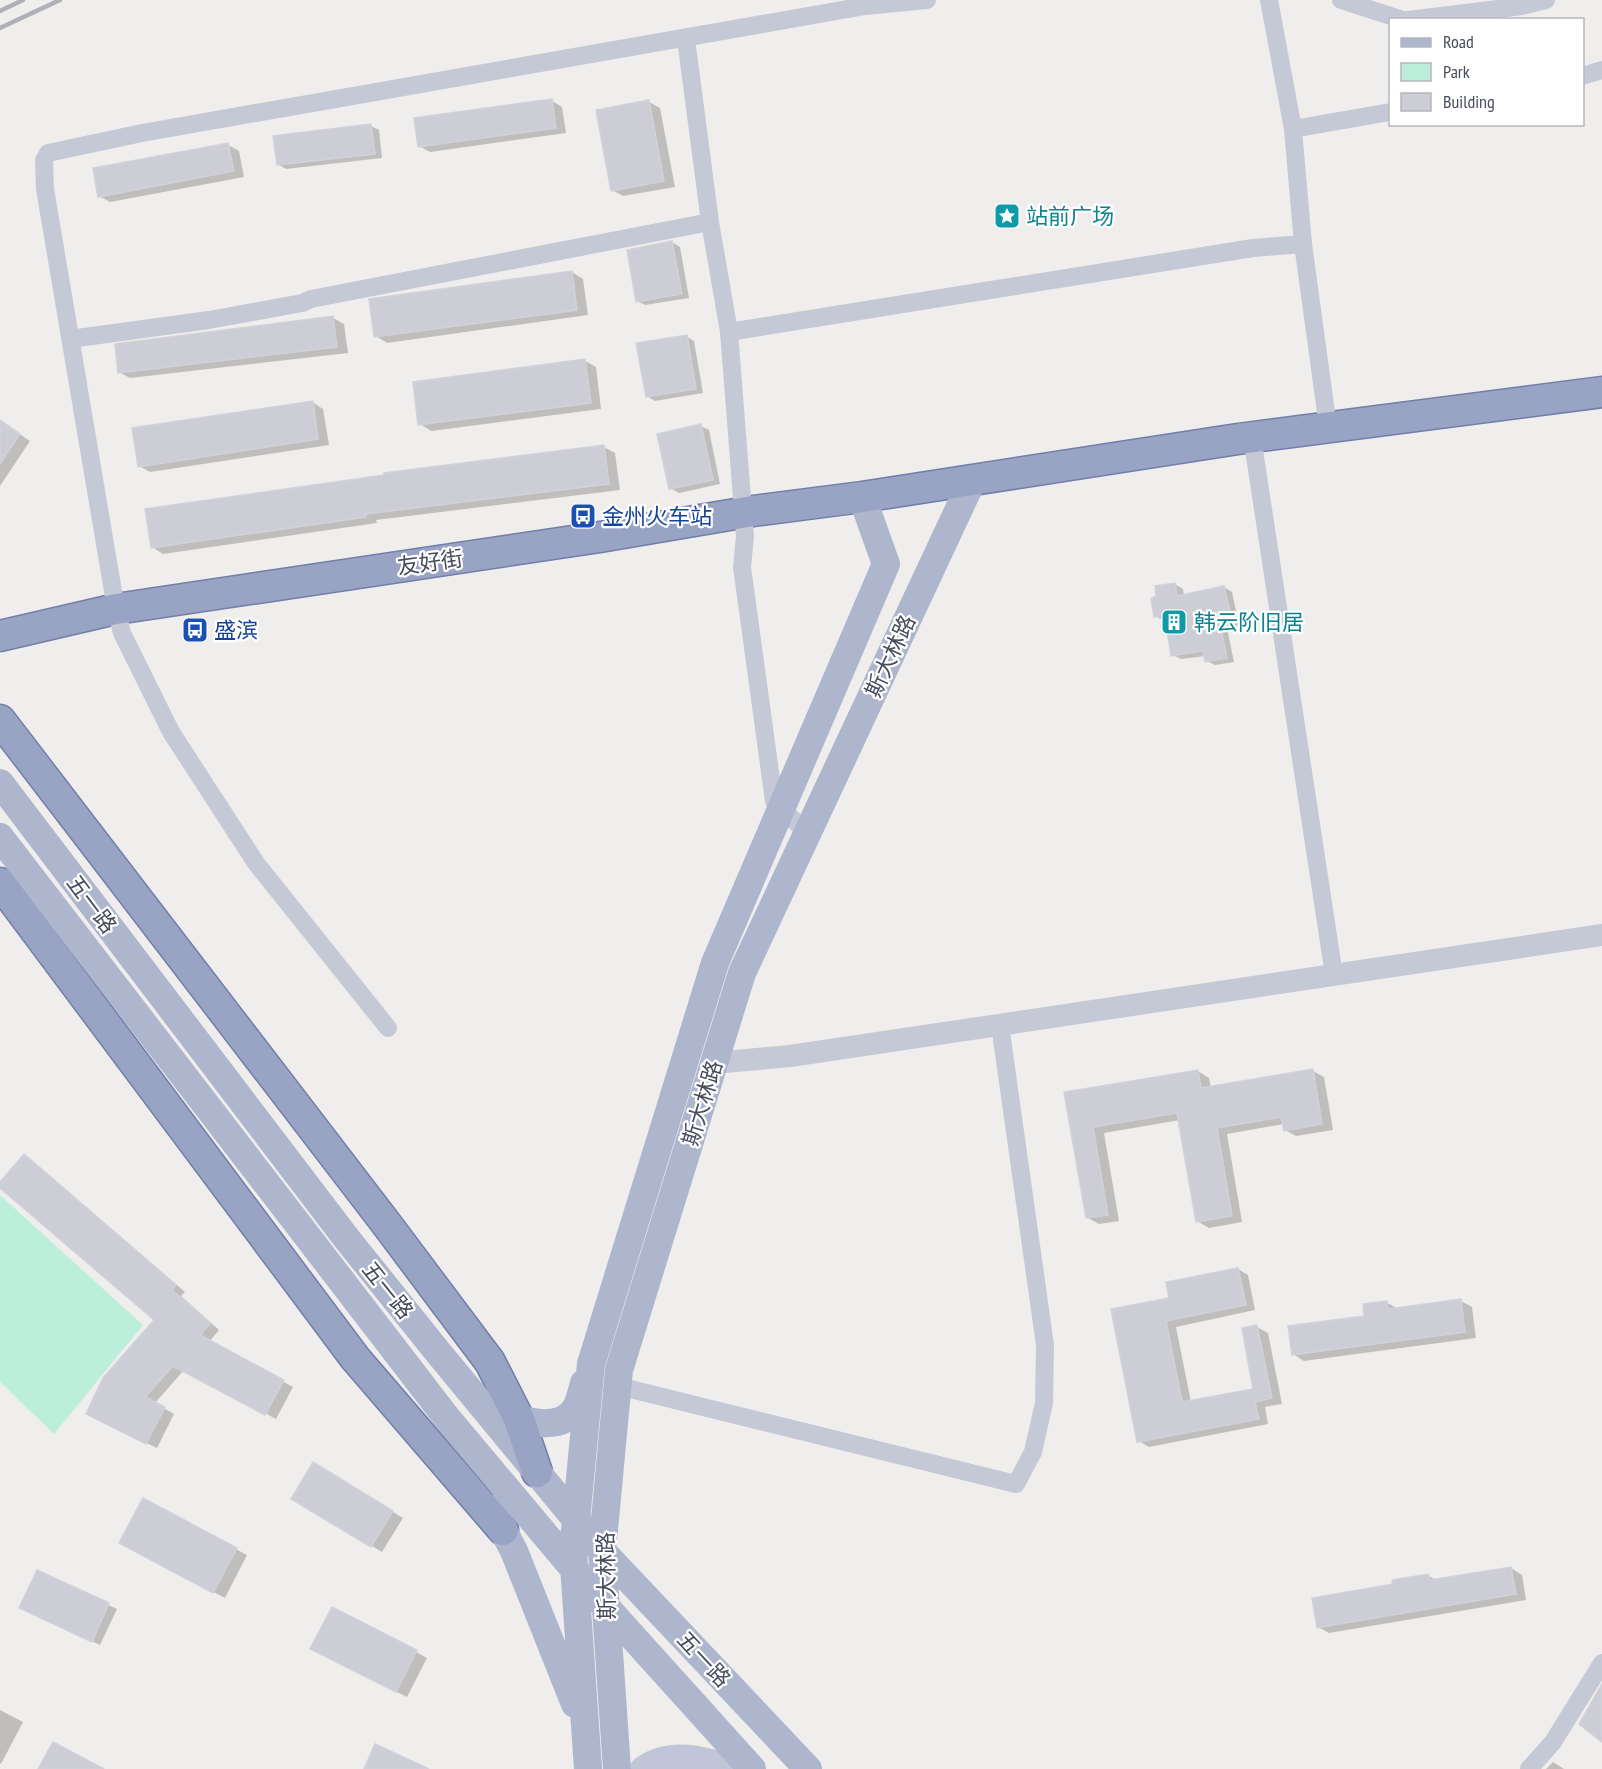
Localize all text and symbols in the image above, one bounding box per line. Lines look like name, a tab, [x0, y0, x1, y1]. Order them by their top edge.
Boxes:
legend	[1389, 18, 1584, 126]
text: Road	[1443, 30, 1474, 53]
text: Park	[1443, 60, 1470, 83]
text: Building	[1443, 90, 1495, 113]
place icon: 站前广场	[992, 201, 1022, 231]
place label: 站前广场	[1026, 202, 1114, 230]
bus stop icon: 金州火车站	[568, 501, 598, 531]
place label: 金州火车站	[602, 502, 712, 530]
street label: 友好街	[395, 544, 465, 580]
building icon: 韩云阶旧居	[1159, 607, 1189, 637]
place label: 韩云阶旧居	[1194, 608, 1304, 636]
street label: 斯大林路	[859, 610, 921, 702]
bus stop icon: 盛滨	[180, 615, 210, 645]
place label: 盛滨	[214, 616, 258, 644]
street label: 五一路	[61, 869, 123, 939]
street label: 斯大林路	[676, 1057, 728, 1149]
street label: 五一路	[356, 1256, 420, 1324]
street label: 斯大林路	[591, 1532, 621, 1620]
street label: 五一路	[671, 1625, 737, 1693]

